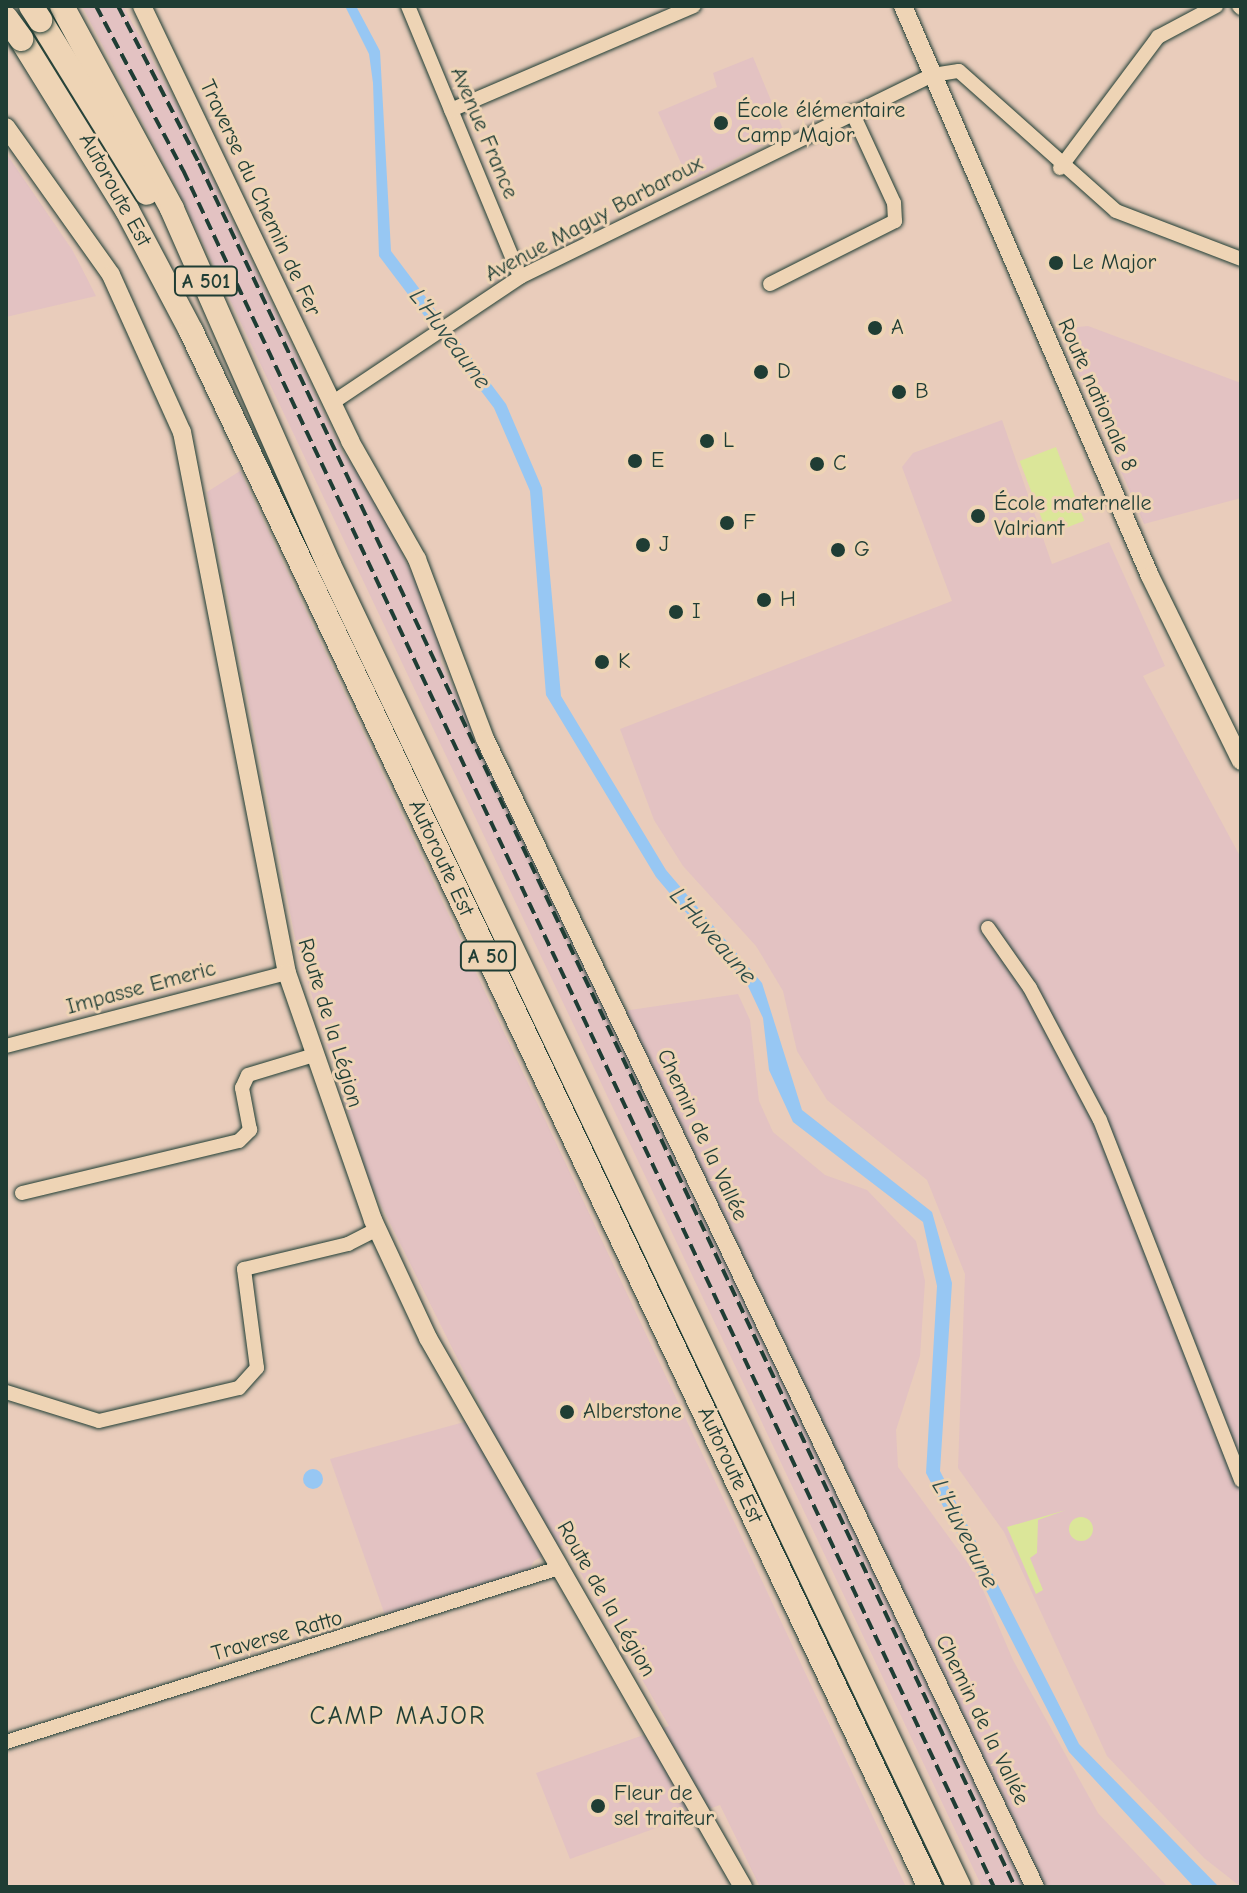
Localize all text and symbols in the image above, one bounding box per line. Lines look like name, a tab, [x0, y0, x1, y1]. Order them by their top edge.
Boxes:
street label: Avenue France	[444, 63, 524, 203]
street label: Traverse du Chemin de Fer	[194, 76, 326, 320]
place label: École élémentaire Camp Major	[737, 97, 905, 148]
marker: École élémentaire Camp Major	[712, 114, 730, 132]
street label: Autoroute Est	[73, 129, 157, 251]
street label: Avenue Maguy Barbaroux	[481, 150, 707, 288]
place label: Le Major	[1072, 250, 1156, 276]
marker: Le Major	[1047, 254, 1065, 272]
road number: A 501	[172, 265, 240, 297]
water label: L'Huveaune	[403, 283, 497, 395]
place label: A	[891, 315, 904, 341]
street label: Route nationale 8	[1052, 315, 1142, 475]
marker: A	[866, 319, 884, 337]
place label: D	[777, 359, 791, 385]
marker: D	[752, 363, 770, 381]
place label: B	[915, 379, 929, 405]
marker: B	[890, 383, 908, 401]
place label: L	[723, 428, 734, 454]
marker: L	[698, 432, 716, 450]
place label: E	[651, 448, 664, 474]
place label: C	[833, 451, 847, 477]
marker: E	[626, 452, 644, 470]
marker: C	[808, 455, 826, 473]
place label: École maternelle Valriant	[994, 490, 1151, 542]
marker: École maternelle Valriant	[969, 507, 987, 525]
place label: F	[743, 510, 756, 536]
marker: F	[718, 514, 736, 532]
place label: J	[659, 532, 669, 558]
marker: J	[634, 536, 652, 554]
place label: G	[854, 537, 870, 563]
marker: G	[829, 541, 847, 559]
place label: H	[780, 587, 796, 613]
marker: H	[755, 591, 773, 609]
place label: I	[692, 599, 701, 625]
marker: I	[667, 603, 685, 621]
place label: K	[618, 649, 630, 675]
marker: K	[593, 653, 611, 671]
street label: Autoroute Est	[403, 796, 479, 920]
water label: L'Huveaune	[663, 882, 763, 990]
street label: Route de la Légion	[292, 935, 368, 1111]
road number: A 50	[458, 940, 518, 972]
street label: Impasse Emeric	[64, 955, 218, 1021]
street label: Chemin de la Vallée	[651, 1045, 753, 1225]
place label: Alberstone	[583, 1399, 682, 1425]
marker: Alberstone	[558, 1403, 576, 1421]
street label: Autoroute Est	[692, 1403, 768, 1527]
water label: L'Huveaune	[925, 1475, 1005, 1593]
street label: Route de la Légion	[551, 1516, 661, 1682]
street label: Traverse Ratto	[209, 1605, 345, 1667]
street label: Chemin de la Vallée	[929, 1631, 1035, 1809]
district label: CAMP MAJOR	[309, 1701, 487, 1733]
place label: Fleur de sel traiteur	[614, 1780, 714, 1832]
marker: Fleur de sel traiteur	[589, 1797, 607, 1815]

